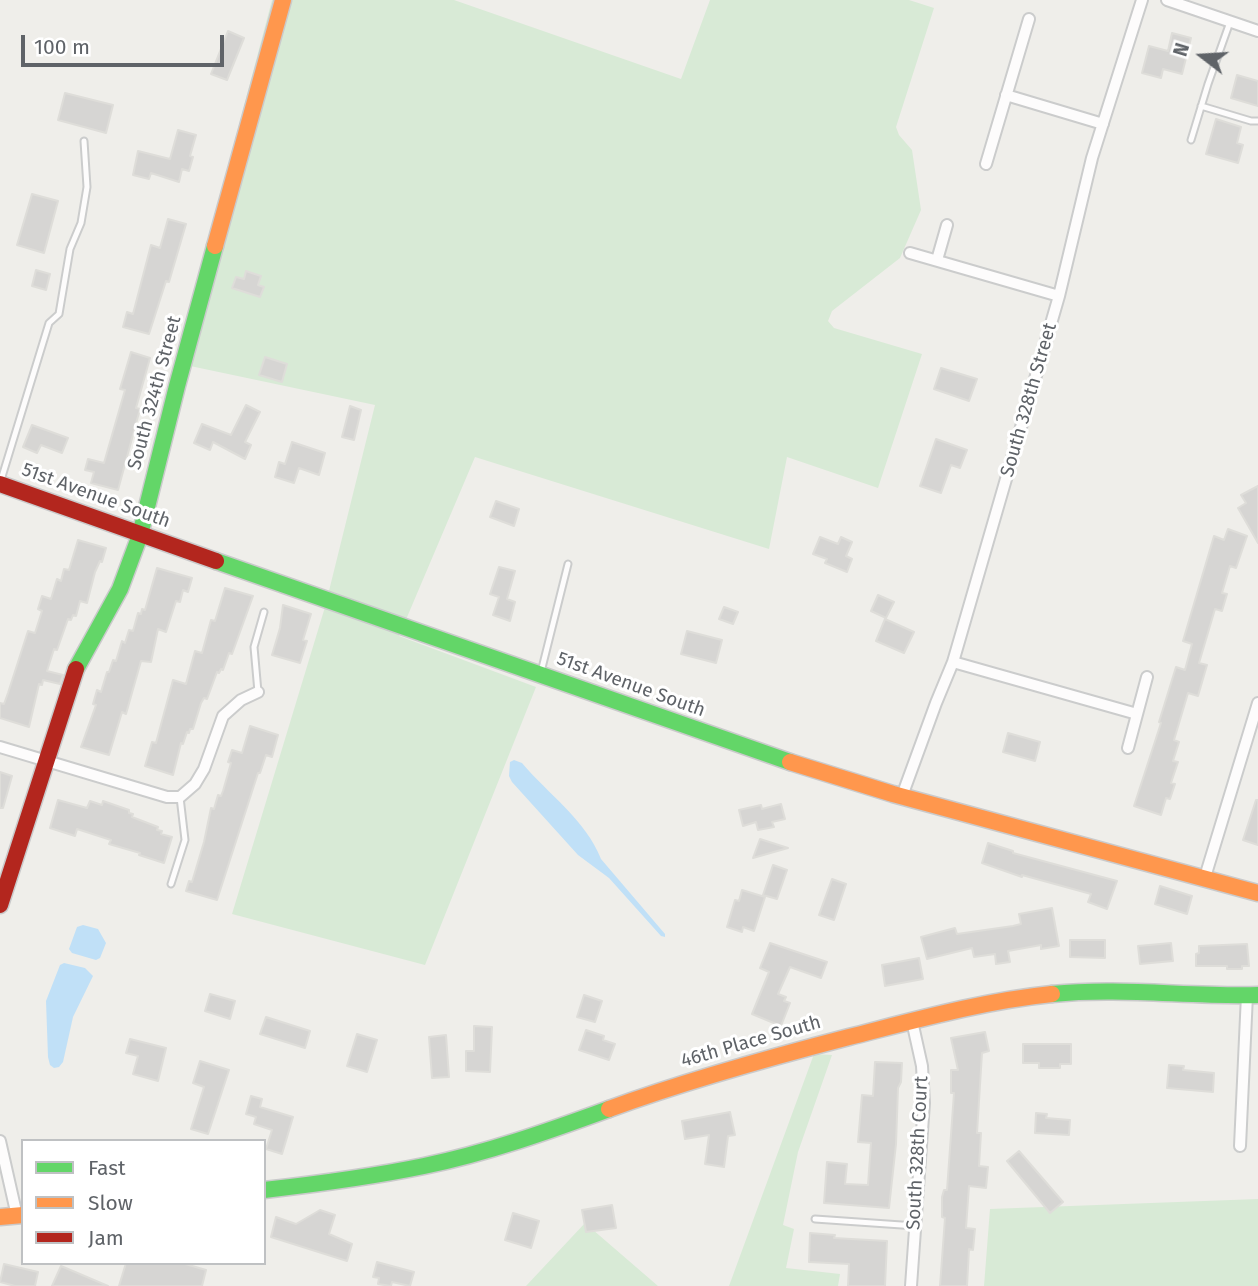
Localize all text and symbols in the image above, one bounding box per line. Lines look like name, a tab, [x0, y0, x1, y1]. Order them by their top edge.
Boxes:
scale bar	[24, 21, 228, 65]
north arrow	[1167, 21, 1237, 91]
text: 100 m	[34, 34, 90, 60]
text: N	[1169, 40, 1194, 59]
street label: South 324th Street	[123, 314, 187, 472]
street label: South 328th Street	[996, 320, 1062, 480]
street label: 51st Avenue South	[19, 459, 173, 533]
street label: 51st Avenue South	[554, 648, 708, 722]
street label: 46th Place South	[678, 1011, 824, 1073]
street label: South 328th Court	[903, 1075, 933, 1231]
legend	[21, 1139, 266, 1265]
text: Fast	[88, 1155, 126, 1181]
text: Slow	[88, 1190, 133, 1216]
text: Jam	[88, 1225, 124, 1251]

